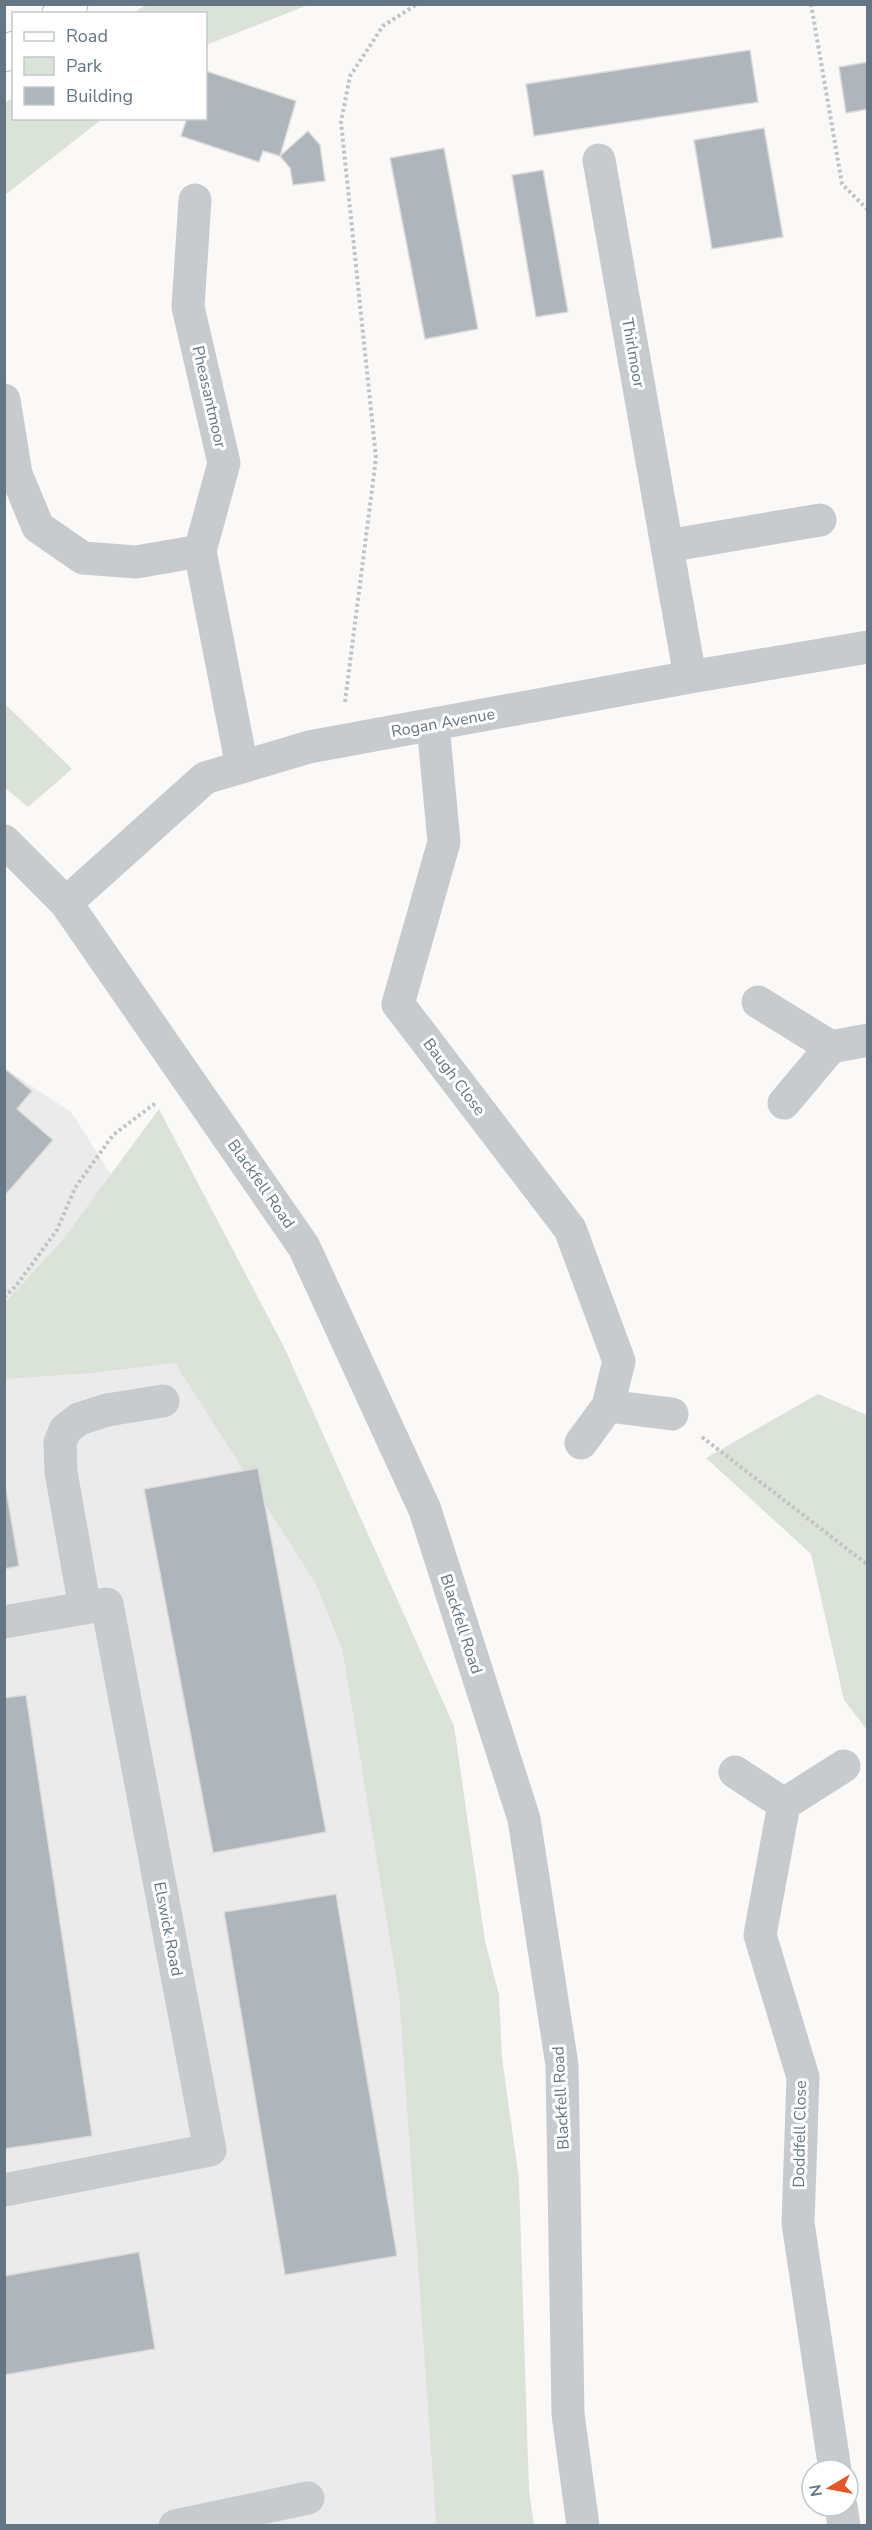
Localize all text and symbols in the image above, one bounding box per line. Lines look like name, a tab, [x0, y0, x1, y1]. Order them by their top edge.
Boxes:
legend	[12, 12, 207, 120]
text: Road	[66, 24, 108, 48]
text: Park	[66, 54, 103, 78]
text: Building	[66, 84, 133, 108]
street label: Thirlmoor	[616, 317, 650, 390]
street label: Pheasantmoor	[187, 344, 232, 451]
street label: Rogan Avenue	[389, 703, 497, 743]
street label: Baugh Close	[418, 1034, 490, 1120]
street label: Blackfell Road	[222, 1135, 300, 1233]
street label: Blackfell Road	[434, 1571, 488, 1677]
street label: Elswick Road	[148, 1880, 188, 1978]
street label: Blackfell Road	[547, 2046, 575, 2150]
street label: Doddfell Close	[788, 2080, 812, 2188]
north arrow	[800, 2458, 860, 2518]
text: N	[804, 2483, 828, 2498]

